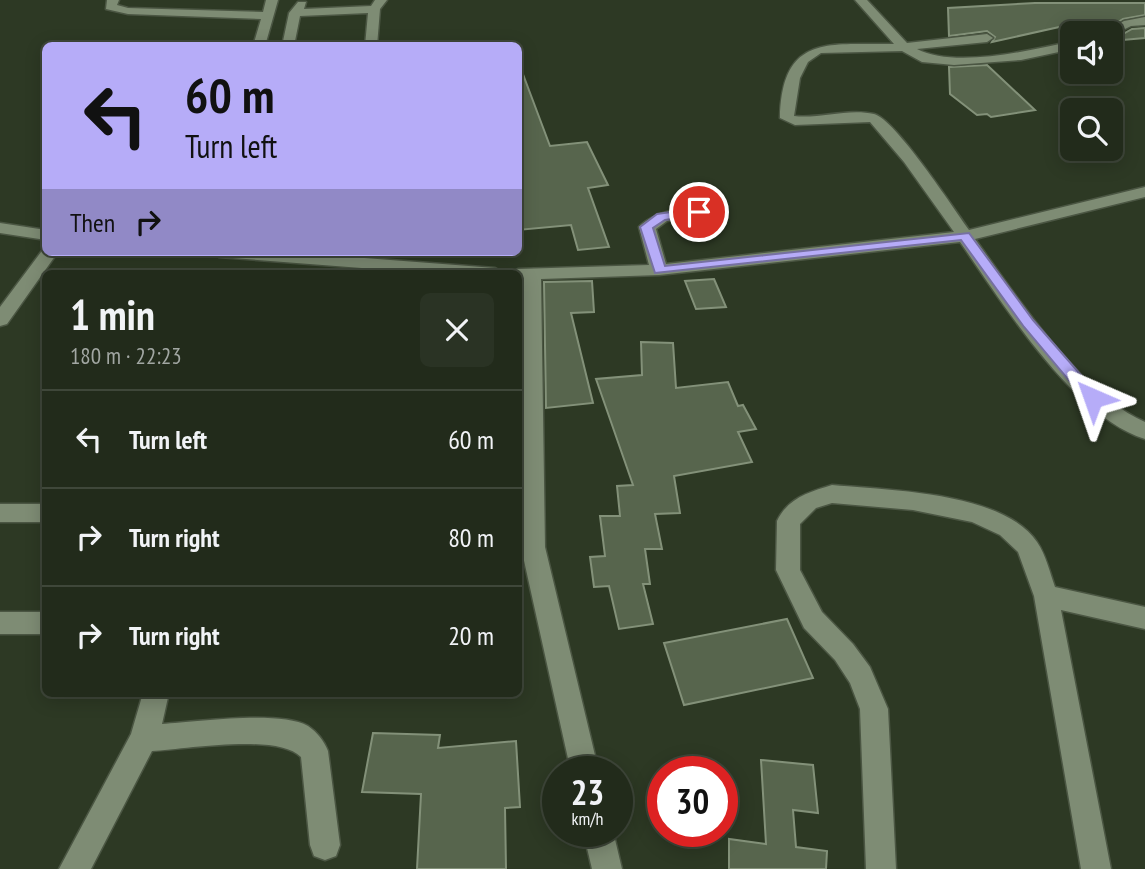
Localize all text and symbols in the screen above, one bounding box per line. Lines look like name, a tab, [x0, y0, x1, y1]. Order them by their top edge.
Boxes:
map controls	[1060, 21, 1123, 161]
button: sound	[1060, 21, 1123, 84]
text: 60 m	[185, 63, 274, 127]
icon: left	[70, 70, 161, 161]
button: search	[1060, 98, 1123, 161]
text: Turn left	[185, 125, 277, 167]
pin	[669, 182, 729, 242]
icon: arrive	[680, 193, 718, 231]
icon: right	[129, 203, 167, 241]
text: Then	[70, 206, 115, 239]
text: 1 min	[70, 287, 155, 342]
button: close	[420, 293, 494, 367]
text: 180 m · 22:23	[70, 341, 182, 370]
position arrow	[1056, 361, 1130, 435]
icon: left	[70, 420, 108, 458]
text: Turn left	[129, 423, 207, 456]
text: 60 m	[448, 423, 494, 456]
icon: right	[70, 518, 108, 556]
text: Turn right	[129, 521, 220, 554]
text: 80 m	[448, 521, 494, 554]
icon: right	[70, 616, 108, 654]
text: Turn right	[129, 619, 220, 652]
text: 20 m	[448, 619, 494, 652]
speed limit sign: 30	[647, 756, 738, 847]
text: 23	[571, 769, 604, 815]
text: km/h	[572, 807, 603, 830]

